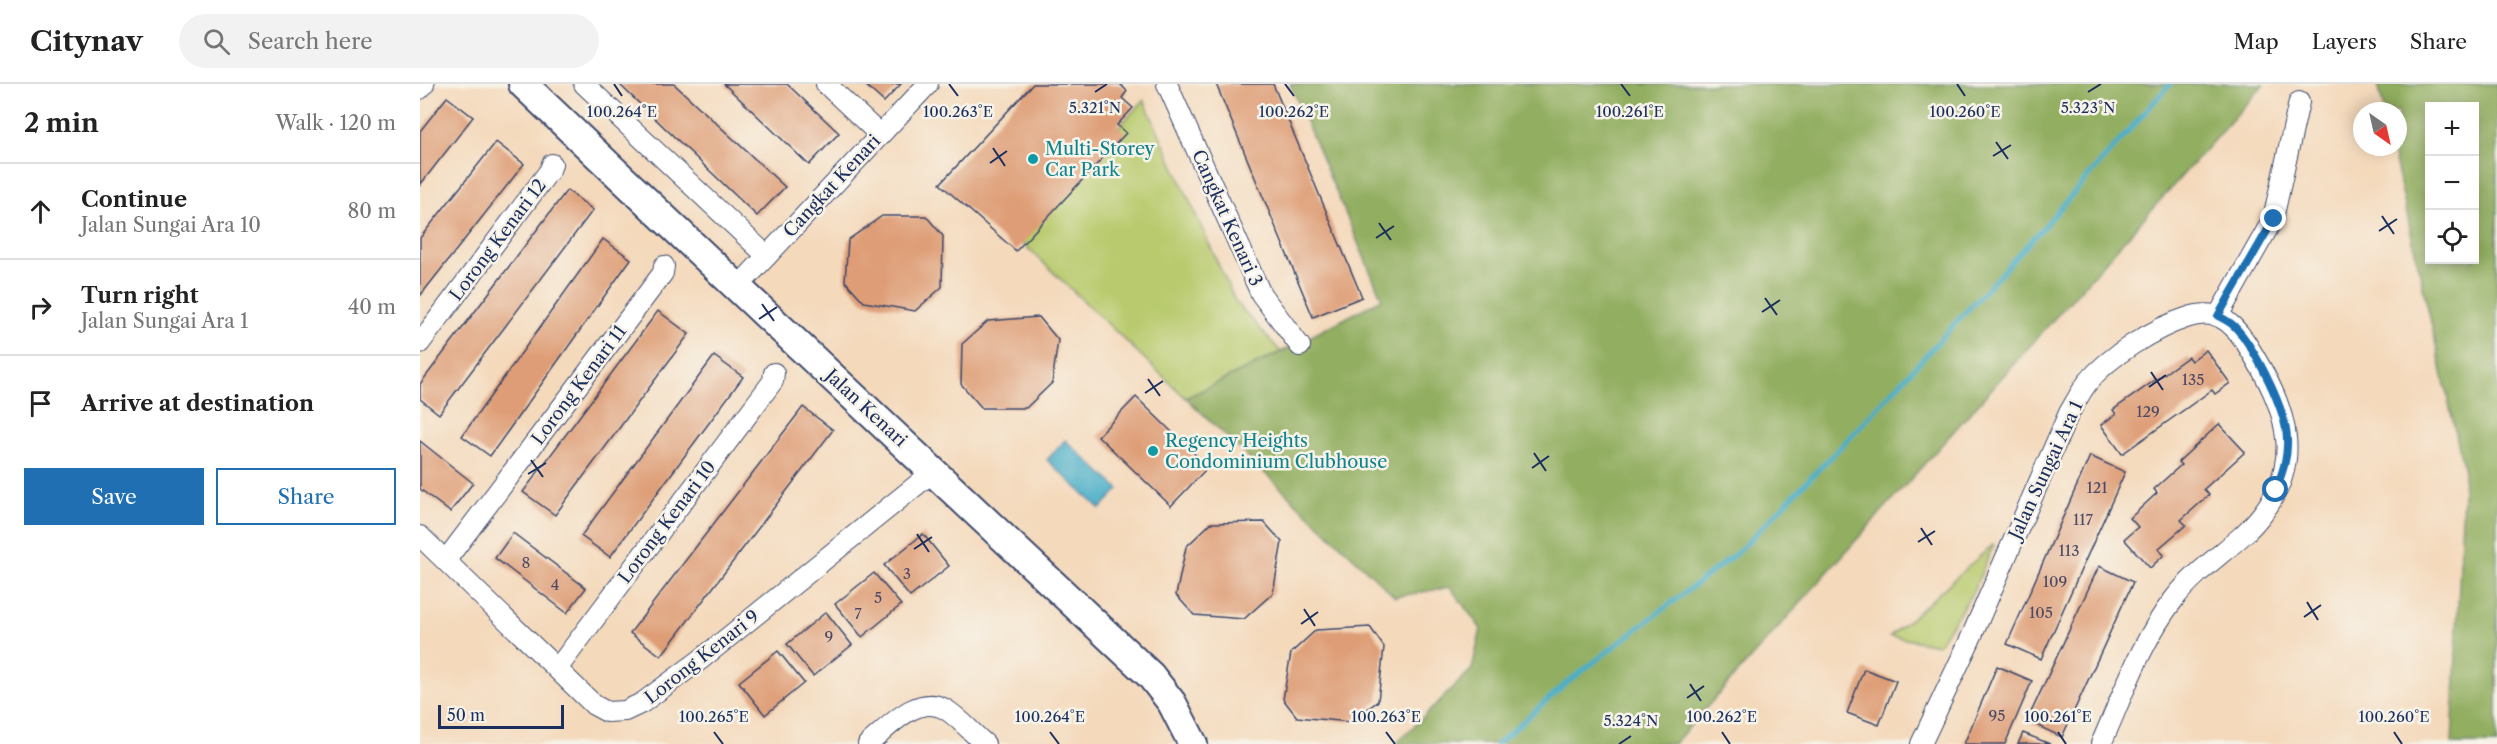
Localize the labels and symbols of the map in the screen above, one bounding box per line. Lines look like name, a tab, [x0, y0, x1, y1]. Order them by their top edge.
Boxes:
text: 5.321°N	[1069, 98, 1121, 117]
text: 5.323°N	[2061, 98, 2115, 117]
text: 100.264°E	[587, 102, 657, 121]
text: 100.263°E	[923, 102, 993, 121]
text: 100.262°E	[1259, 102, 1329, 121]
text: 100.261°E	[1596, 102, 1664, 121]
text: 100.260°E	[1929, 102, 2001, 121]
north arrow	[2353, 102, 2407, 156]
street label: Cangkat Kenari	[779, 130, 886, 242]
place label: Multi-Storey Car Park	[1045, 138, 1156, 181]
street label: Cangkat Kenari 3	[1187, 146, 1267, 290]
marker: Multi-Storey Car Park	[1026, 152, 1040, 166]
street label: Lorong Kenari 12	[445, 175, 551, 305]
route end	[2260, 205, 2286, 231]
street label: Lorong Kenari 11	[527, 320, 631, 449]
street label: Jalan Kenari	[818, 362, 912, 452]
house number: 135	[2182, 370, 2204, 389]
street label: Jalan Sungai Ara 1	[2003, 397, 2088, 546]
house number: 129	[2136, 402, 2160, 421]
place label: Regency Heights Condominium Clubhouse	[1165, 430, 1387, 473]
marker: Regency Heights Condominium Clubhouse	[1146, 444, 1160, 458]
street label: Lorong Kenari 10	[614, 456, 720, 588]
route start	[2262, 476, 2288, 502]
house number: 121	[2086, 478, 2108, 497]
house number: 117	[2073, 510, 2094, 529]
house number: 113	[2059, 541, 2079, 560]
house number: 8	[522, 553, 531, 572]
house number: 3	[903, 564, 911, 583]
house number: 109	[2043, 572, 2067, 591]
house number: 4	[551, 575, 559, 594]
house number: 5	[874, 588, 882, 607]
house number: 105	[2029, 603, 2053, 622]
house number: 7	[854, 604, 862, 623]
street label: Lorong Kenari 9	[640, 605, 764, 709]
house number: 9	[825, 627, 833, 646]
scale bar	[438, 702, 564, 730]
house number: 95	[1989, 706, 2005, 725]
text: 100.265°E	[679, 707, 749, 726]
text: 100.264°E	[1015, 707, 1085, 726]
text: 100.263°E	[1351, 707, 1421, 726]
text: 100.262°E	[1687, 707, 1757, 726]
text: 100.261°E	[2024, 707, 2092, 726]
text: 100.260°E	[2358, 707, 2430, 726]
text: 5.324°N	[1604, 711, 1658, 730]

